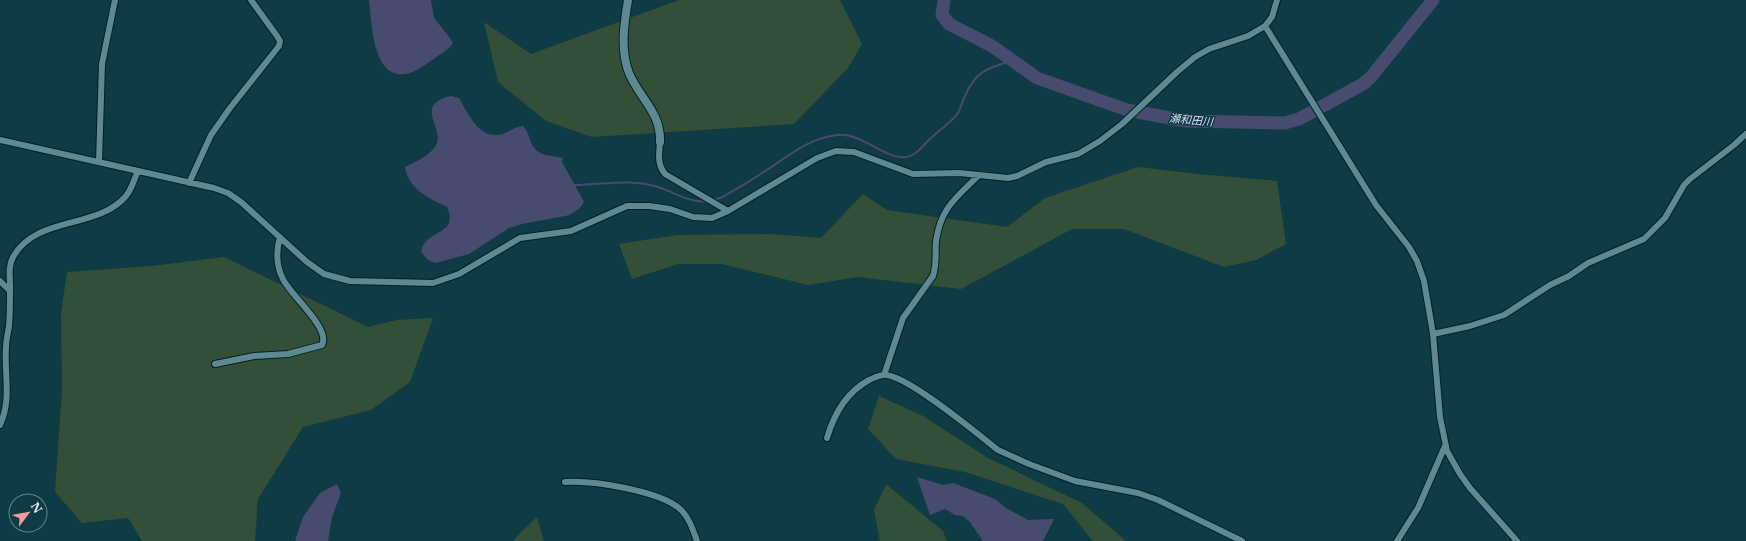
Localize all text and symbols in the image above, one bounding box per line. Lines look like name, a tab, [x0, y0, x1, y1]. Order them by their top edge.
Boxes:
water label: 瀬和田川	[1168, 111, 1215, 129]
north arrow	[8, 493, 48, 533]
text: N	[28, 500, 46, 516]

